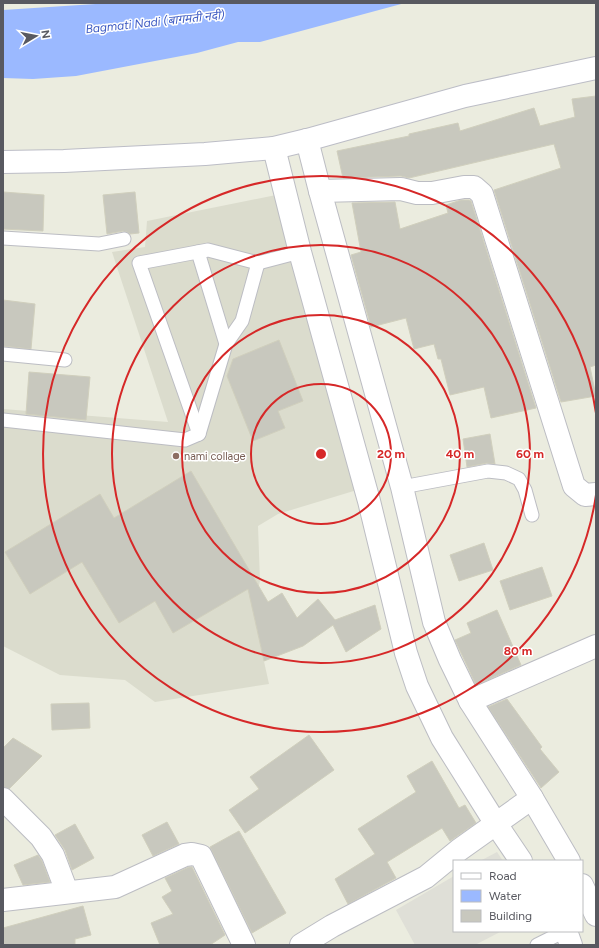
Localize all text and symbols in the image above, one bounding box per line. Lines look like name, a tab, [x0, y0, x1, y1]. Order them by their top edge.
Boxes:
water label: Bagmati Nadi (बागमती नदी)	[85, 8, 225, 36]
north arrow	[16, 16, 56, 56]
text: N	[38, 29, 52, 40]
centre of rings	[314, 447, 328, 461]
text: 20 m	[377, 447, 405, 461]
text: 40 m	[446, 447, 474, 461]
text: 60 m	[516, 447, 544, 461]
place label: nami collage	[184, 450, 246, 463]
marker: nami collage	[171, 451, 181, 461]
text: 80 m	[504, 644, 532, 658]
legend	[453, 860, 583, 932]
text: Road	[489, 869, 517, 883]
text: Water	[489, 889, 521, 903]
text: Building	[489, 909, 532, 923]

